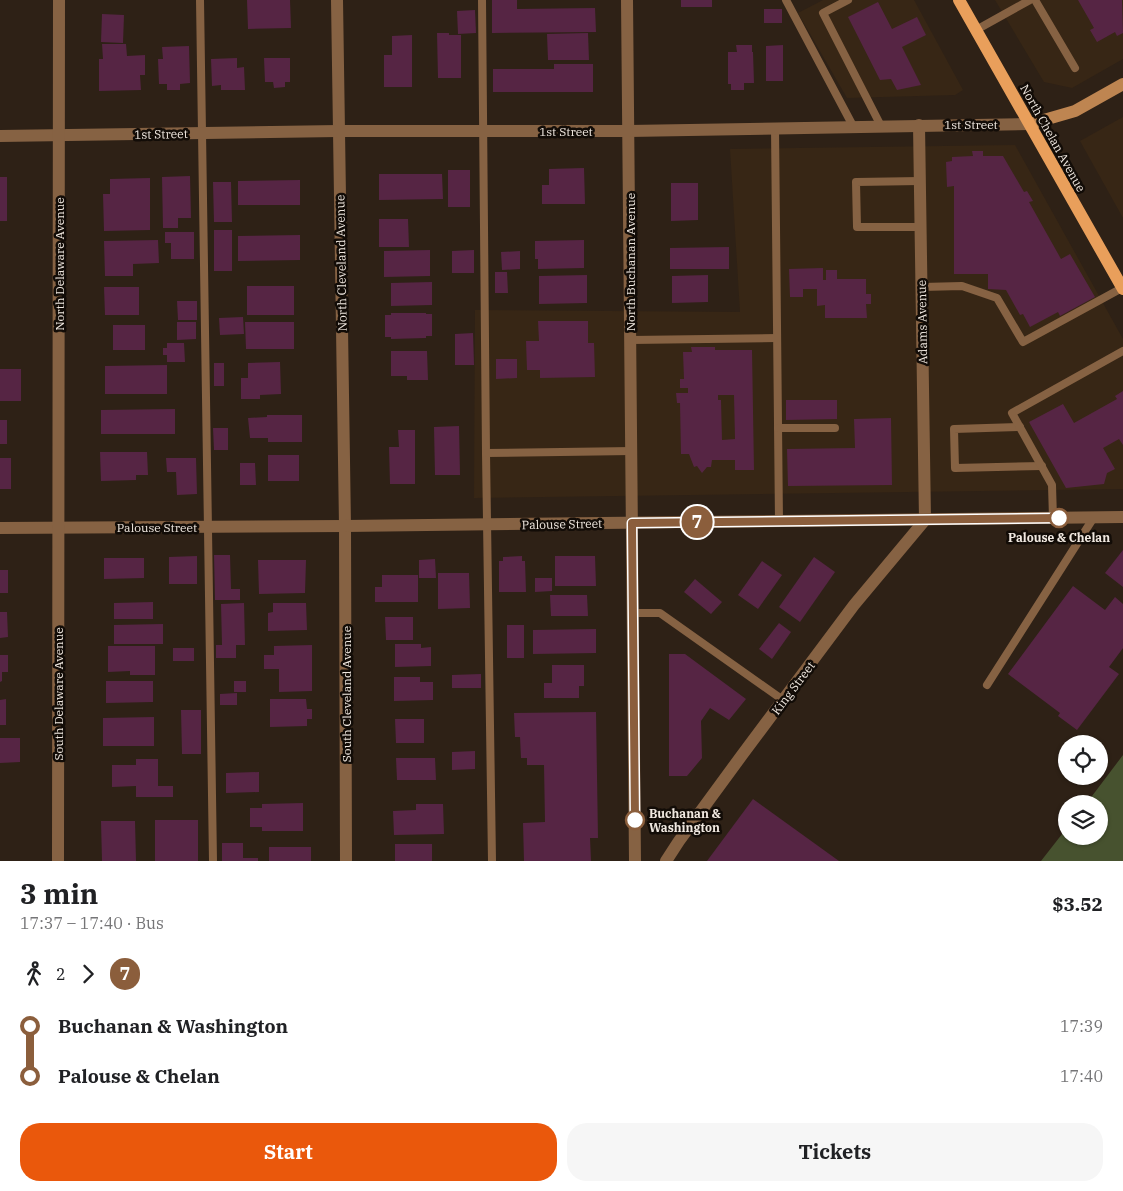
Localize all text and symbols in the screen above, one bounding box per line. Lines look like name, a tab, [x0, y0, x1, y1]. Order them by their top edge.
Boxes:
street label: North Chelan Avenue	[1017, 82, 1089, 194]
street label: 1st Street	[944, 117, 998, 132]
street label: 1st Street	[539, 124, 593, 139]
street label: 1st Street	[134, 126, 188, 142]
street label: North Buchanan Avenue	[623, 193, 638, 331]
street label: North Cleveland Avenue	[332, 195, 350, 331]
street label: North Delaware Avenue	[52, 197, 67, 331]
street label: Adams Avenue	[914, 280, 930, 364]
line badge: 7	[681, 506, 713, 538]
marker: Palouse & Chelan	[1049, 508, 1069, 528]
text: 7	[692, 510, 702, 533]
street label: Palouse Street	[522, 516, 602, 532]
street label: Palouse Street	[117, 520, 197, 535]
place label: Palouse & Chelan	[1008, 530, 1110, 545]
street label: South Cleveland Avenue	[339, 626, 354, 762]
street label: South Delaware Avenue	[51, 627, 66, 761]
street label: King Street	[768, 658, 818, 718]
map controls	[1058, 735, 1108, 845]
button: locate	[1058, 735, 1108, 785]
button: layers	[1058, 795, 1108, 845]
place label: Buchanan & Washington	[649, 806, 721, 835]
marker: Buchanan & Washington	[625, 810, 645, 830]
text: 3 min	[20, 875, 98, 912]
text: $3.52	[1052, 892, 1103, 916]
text: 17:37 – 17:40 · Bus	[20, 913, 164, 933]
icon: walk	[20, 960, 48, 988]
icon: forward	[74, 960, 102, 988]
text: 7	[120, 962, 130, 985]
text: 2	[56, 964, 66, 984]
text: Buchanan & Washington	[58, 1014, 288, 1038]
text: 17:39	[1060, 1016, 1103, 1036]
text: Palouse & Chelan	[58, 1064, 220, 1088]
text: 17:40	[1060, 1066, 1103, 1086]
button: Start	[20, 1123, 557, 1181]
button: Tickets	[567, 1123, 1103, 1181]

